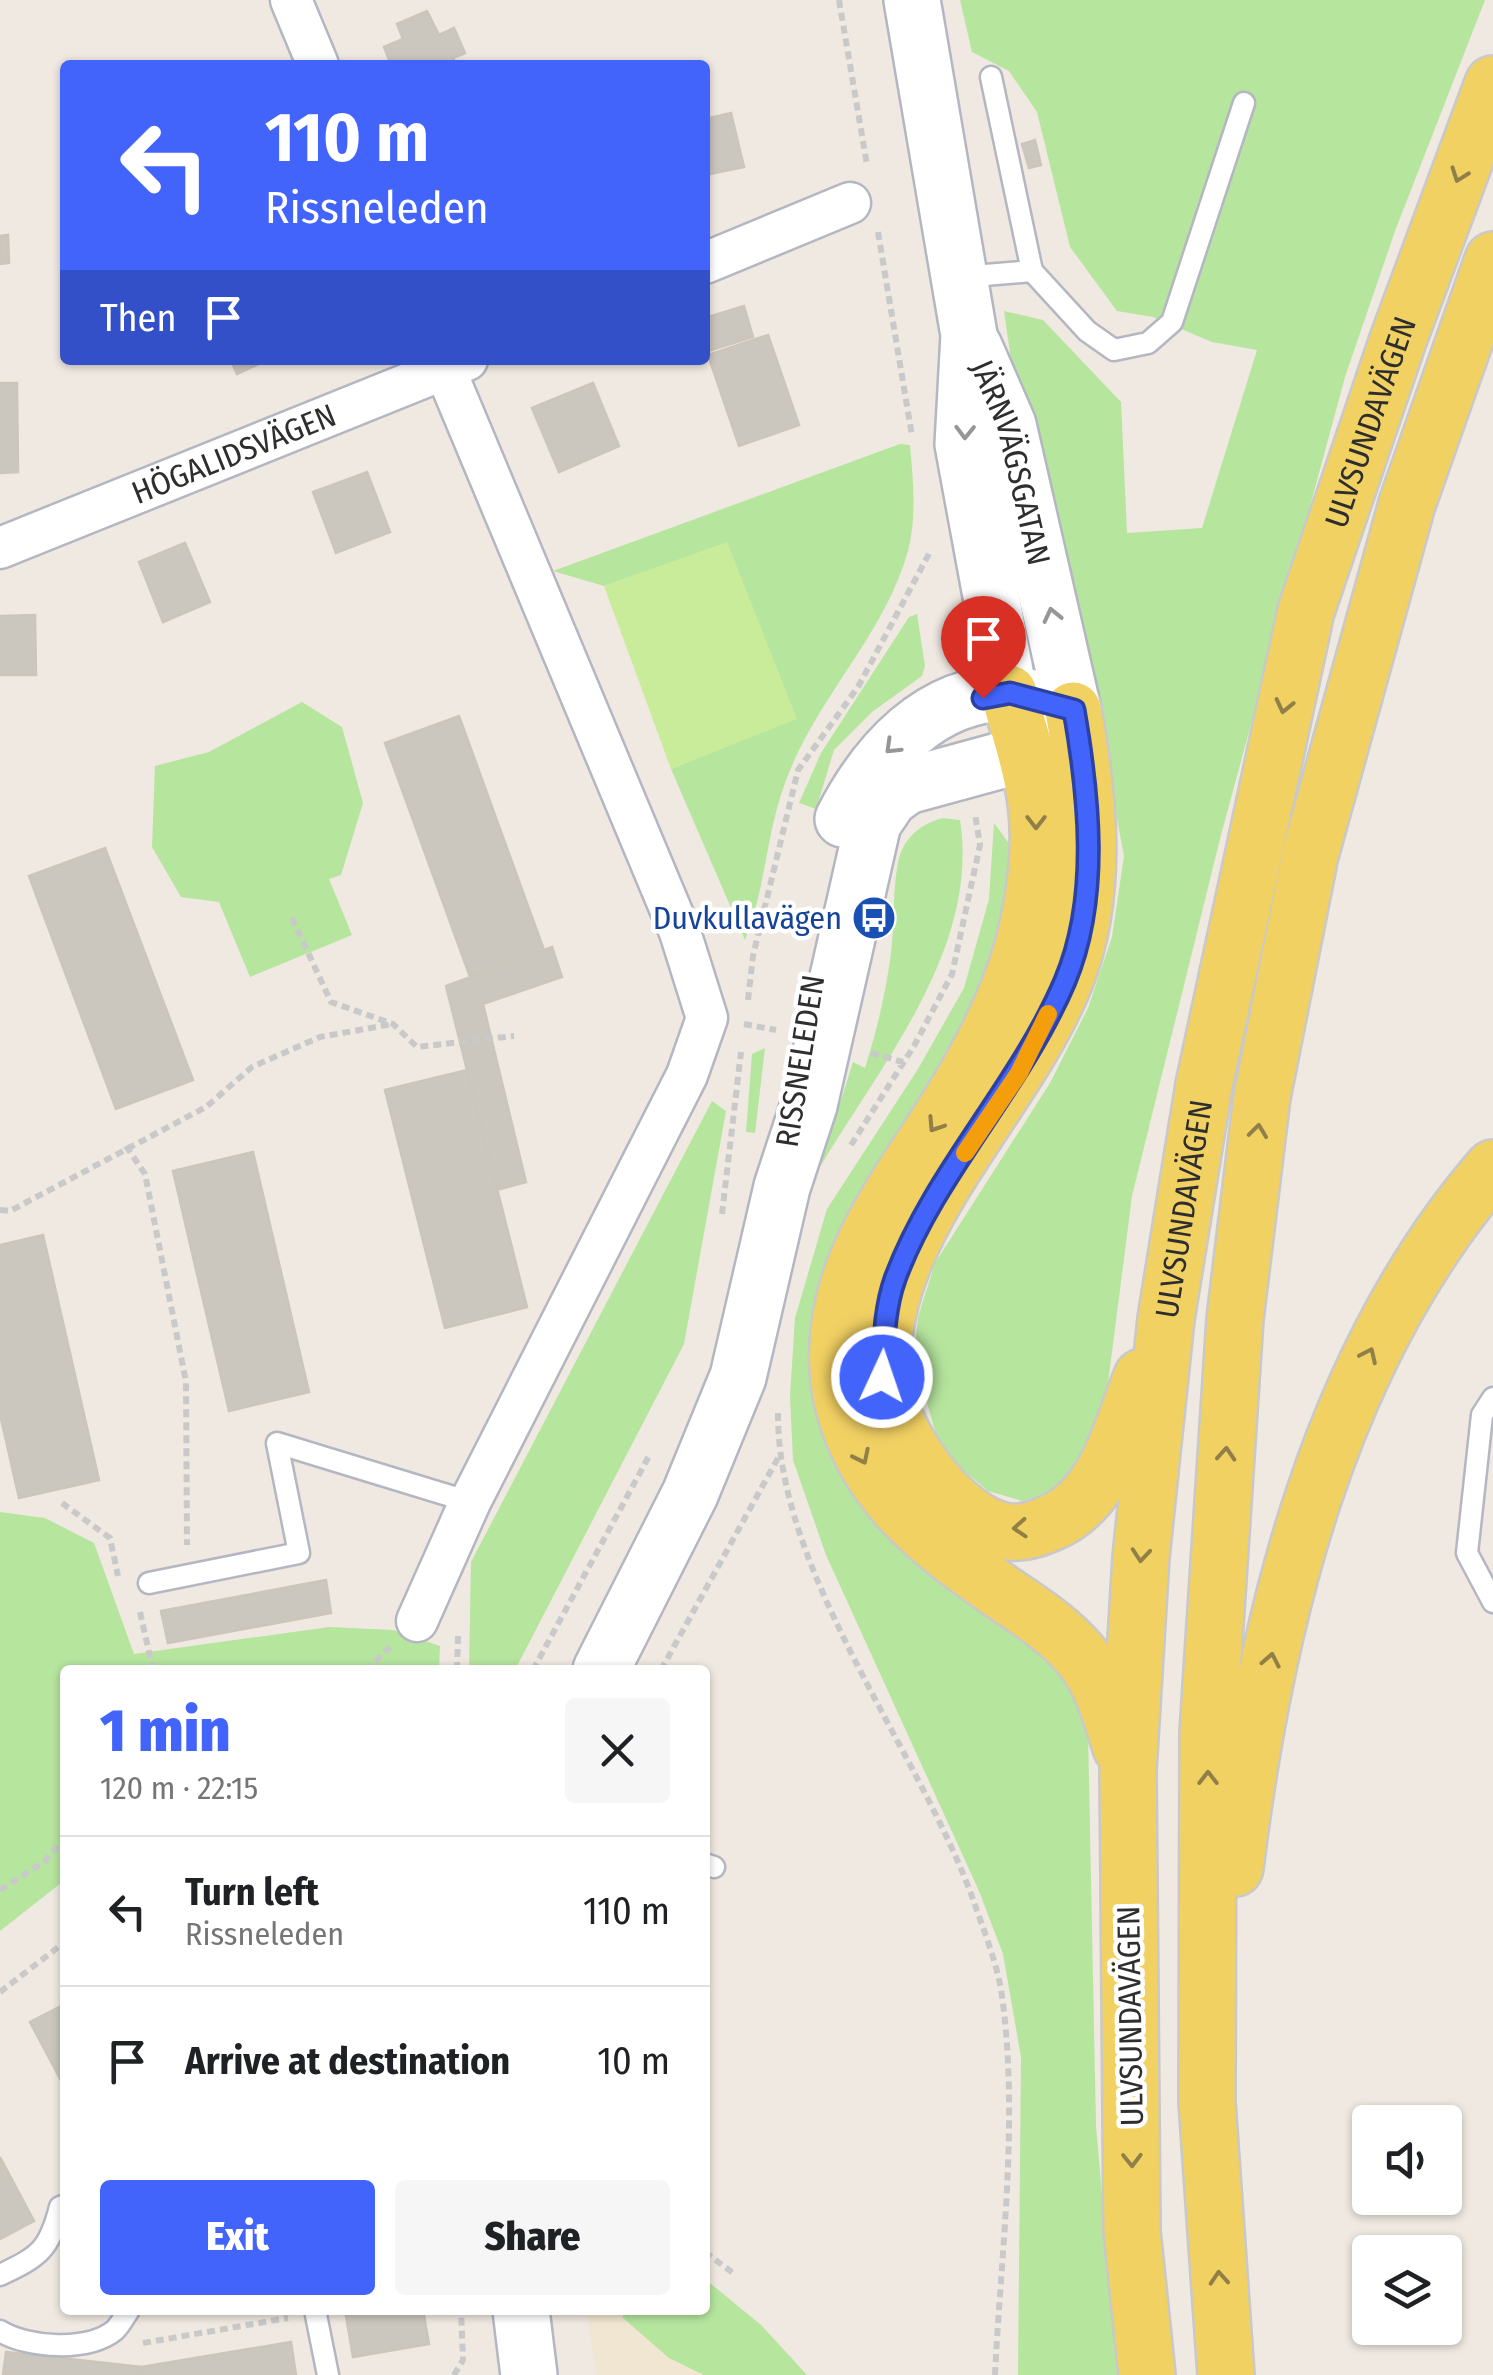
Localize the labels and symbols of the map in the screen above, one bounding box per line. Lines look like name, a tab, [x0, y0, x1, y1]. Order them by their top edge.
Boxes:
one-way arrow	[1451, 165, 1471, 183]
street label: ULVSUNDAVÄGEN	[1317, 311, 1424, 533]
street label: JÄRNVÄGSGATAN	[963, 354, 1058, 569]
street label: HÖGALIDSVÄGEN	[126, 396, 341, 512]
one-way arrow	[954, 425, 975, 441]
pin	[941, 596, 1026, 699]
one-way arrow	[1043, 607, 1064, 624]
one-way arrow	[1275, 697, 1296, 714]
one-way arrow	[886, 735, 904, 753]
one-way arrow	[1026, 815, 1047, 831]
bus stop icon: Duvkullavägen	[851, 895, 897, 941]
place label: Duvkullavägen	[653, 899, 842, 937]
street label: RISSNELEDEN	[768, 972, 832, 1150]
street label: ULVSUNDAVÄGEN	[1147, 1097, 1220, 1321]
one-way arrow	[929, 1114, 948, 1132]
one-way arrow	[1247, 1122, 1268, 1138]
position arrow	[830, 1325, 934, 1429]
one-way arrow	[1357, 1348, 1377, 1366]
one-way arrow	[1215, 1445, 1236, 1461]
one-way arrow	[850, 1446, 869, 1464]
one-way arrow	[1012, 1517, 1028, 1538]
one-way arrow	[1131, 1547, 1153, 1563]
one-way arrow	[1260, 1652, 1281, 1669]
one-way arrow	[1197, 1770, 1219, 1786]
street label: ULVSUNDAVÄGEN	[1109, 1905, 1151, 2127]
one-way arrow	[1121, 2152, 1142, 2168]
one-way arrow	[1209, 2269, 1230, 2285]

